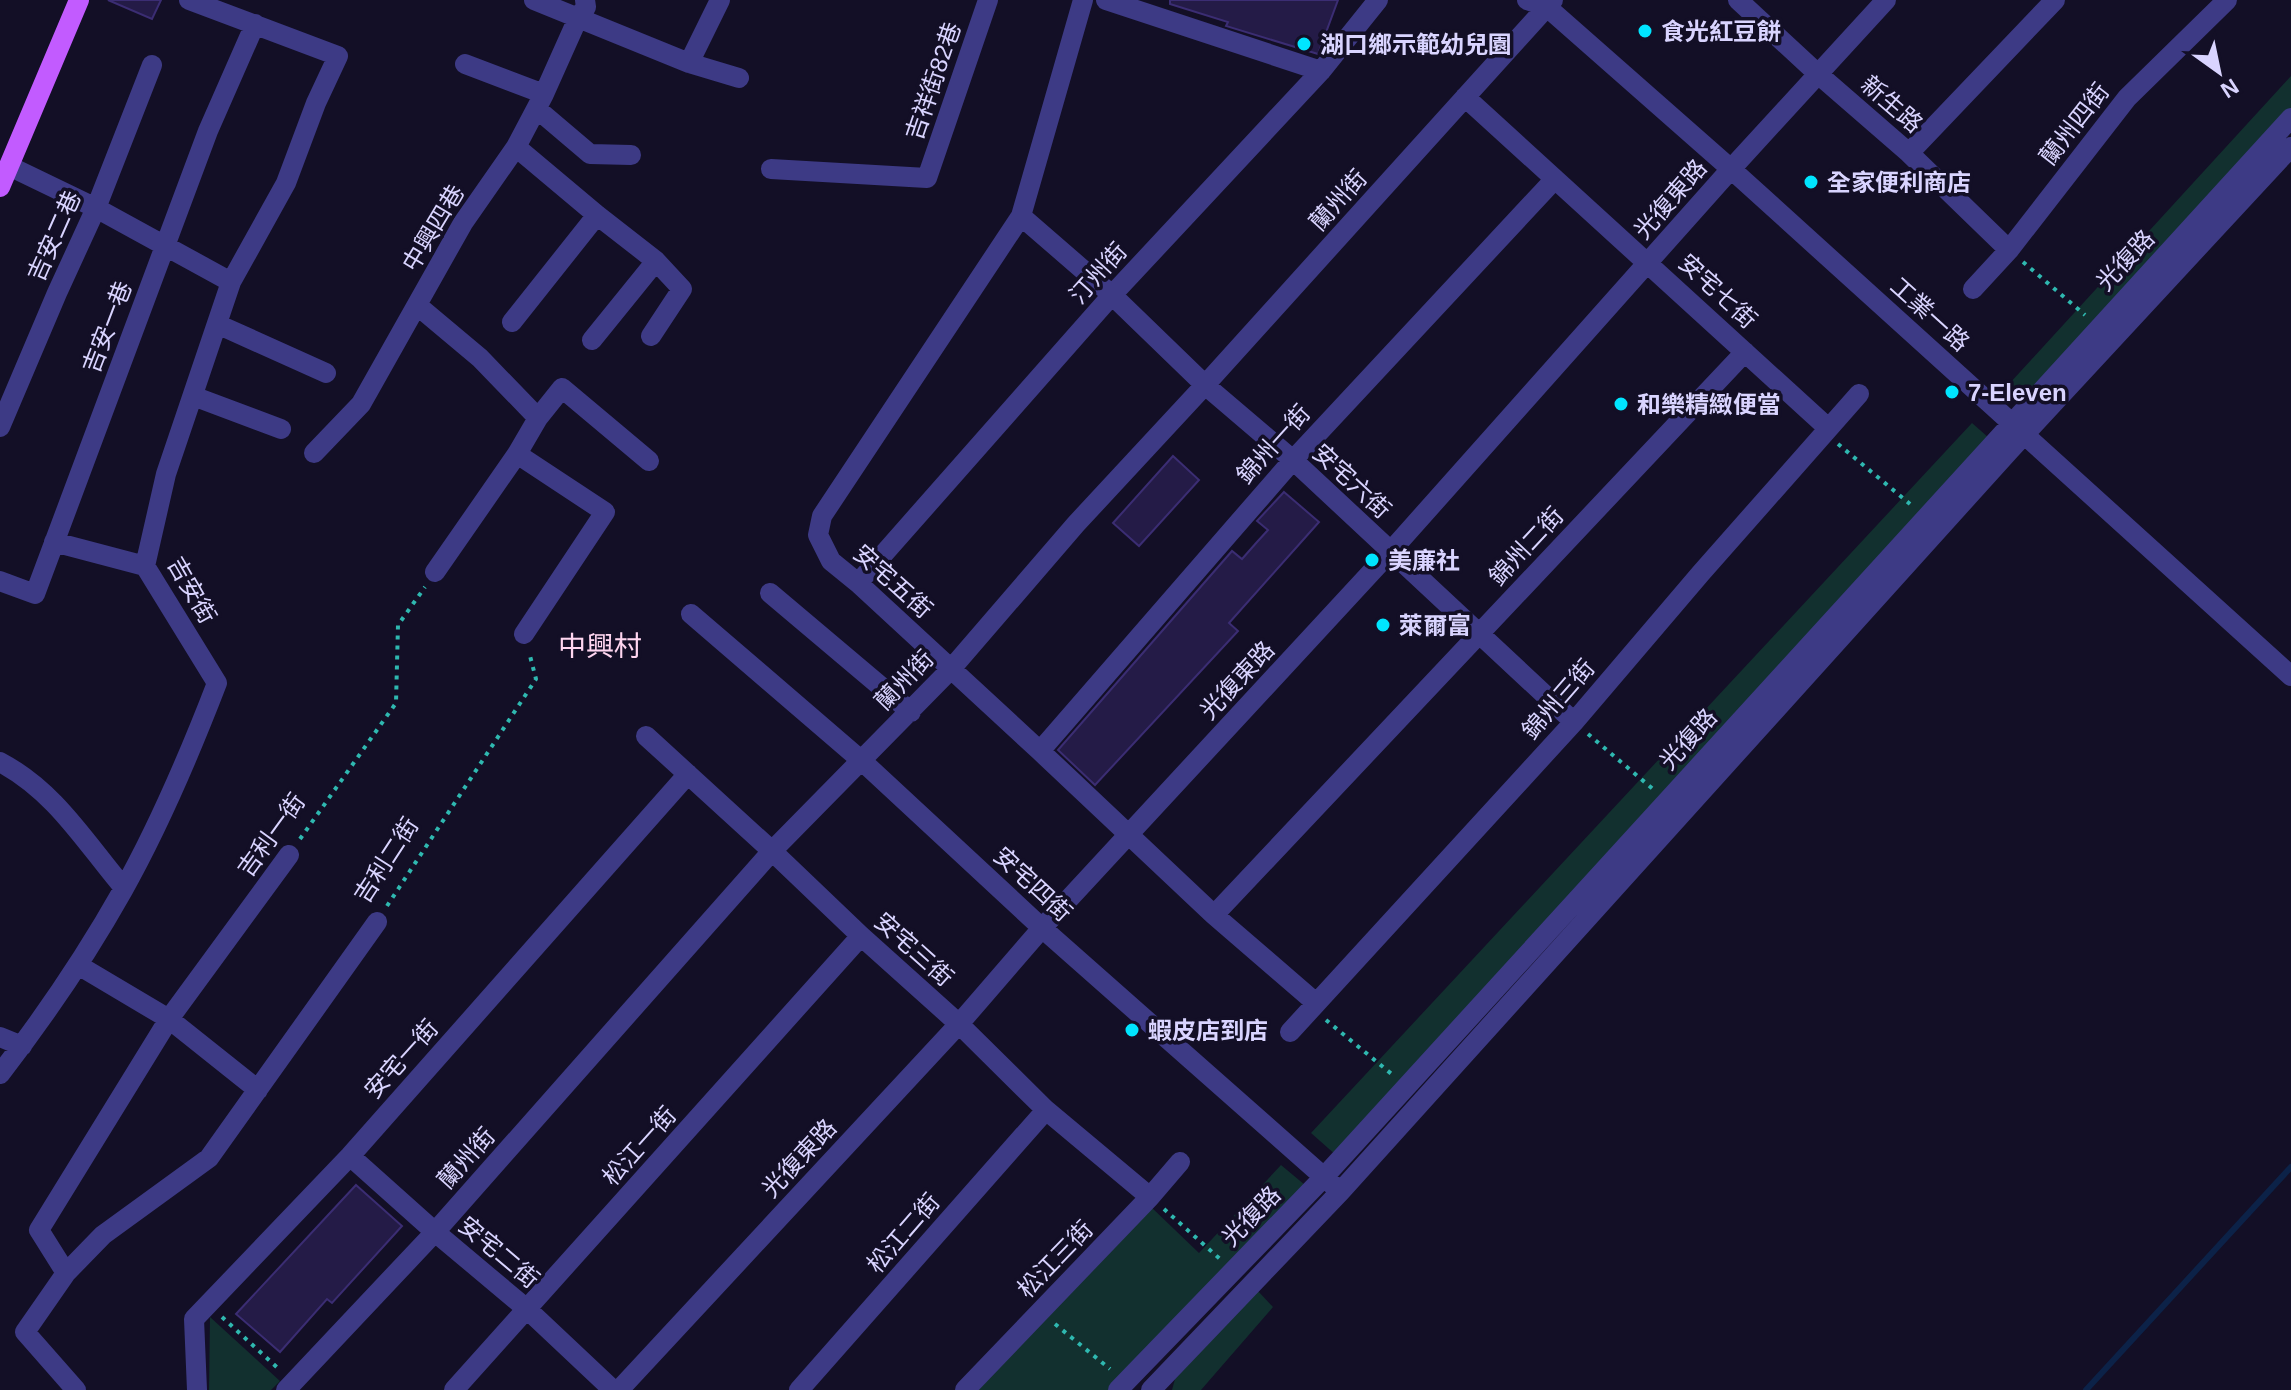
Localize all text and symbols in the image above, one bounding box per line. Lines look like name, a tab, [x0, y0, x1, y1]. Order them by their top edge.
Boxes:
place label: 食光紅豆餅	[1661, 18, 1781, 45]
street label: 吉祥街82巷	[900, 19, 966, 143]
marker: 食光紅豆餅	[1636, 22, 1654, 40]
place label: 湖口鄉示範幼兒園	[1320, 31, 1512, 58]
north arrow	[2179, 32, 2259, 112]
marker: 湖口鄉示範幼兒園	[1295, 35, 1313, 53]
street label: 新生路	[1856, 70, 1928, 138]
text: N	[2216, 74, 2243, 103]
street label: 蘭州四街	[2034, 78, 2114, 170]
street label: 光復東路	[1628, 154, 1712, 244]
street label: 蘭州街	[1304, 164, 1372, 236]
place label: 全家便利商店	[1827, 169, 1971, 196]
marker: 全家便利商店	[1802, 173, 1820, 191]
street label: 中興四巷	[397, 180, 469, 276]
street label: 吉安二巷	[22, 187, 86, 285]
street label: 光復路	[2091, 224, 2159, 296]
street label: 汀州街	[1064, 237, 1132, 309]
street label: 安宅七街	[1674, 248, 1762, 334]
street label: 工業一路	[1885, 272, 1975, 356]
street label: 吉安一巷	[77, 277, 137, 377]
place label: 7-Eleven	[1968, 379, 2067, 406]
marker: 7-Eleven	[1943, 383, 1961, 401]
place label: 和樂精緻便當	[1637, 391, 1781, 418]
marker: 和樂精緻便當	[1612, 395, 1630, 413]
street label: 錦州一街	[1231, 399, 1315, 489]
street label: 安宅六街	[1308, 438, 1396, 524]
street label: 錦州二街	[1483, 502, 1569, 590]
street label: 安宅五街	[848, 539, 938, 623]
place label: 美廉社	[1388, 547, 1460, 574]
marker: 美廉社	[1363, 551, 1381, 569]
street label: 吉安街	[162, 552, 222, 628]
place label: 萊爾富	[1399, 612, 1471, 639]
marker: 萊爾富	[1374, 616, 1392, 634]
district label: 中興村	[558, 631, 642, 662]
street label: 光復東路	[1194, 636, 1280, 724]
street label: 蘭州街	[869, 645, 939, 715]
street label: 錦州三街	[1516, 654, 1600, 744]
street label: 光復路	[1654, 703, 1722, 775]
street label: 吉利一街	[232, 788, 310, 882]
street label: 吉利二街	[349, 812, 423, 908]
street label: 安宅四街	[989, 841, 1077, 927]
street label: 安宅三街	[869, 907, 959, 991]
street label: 安宅一街	[359, 1014, 443, 1104]
place label: 蝦皮店到店	[1148, 1017, 1268, 1044]
marker: 蝦皮店到店	[1123, 1021, 1141, 1039]
street label: 松江一街	[597, 1101, 681, 1191]
street label: 光復東路	[756, 1114, 842, 1202]
street label: 蘭州街	[432, 1122, 500, 1194]
street label: 光復路	[1216, 1181, 1286, 1251]
street label: 松江二街	[861, 1188, 945, 1278]
street label: 安宅二街	[454, 1211, 544, 1293]
street label: 松江三街	[1012, 1215, 1098, 1303]

